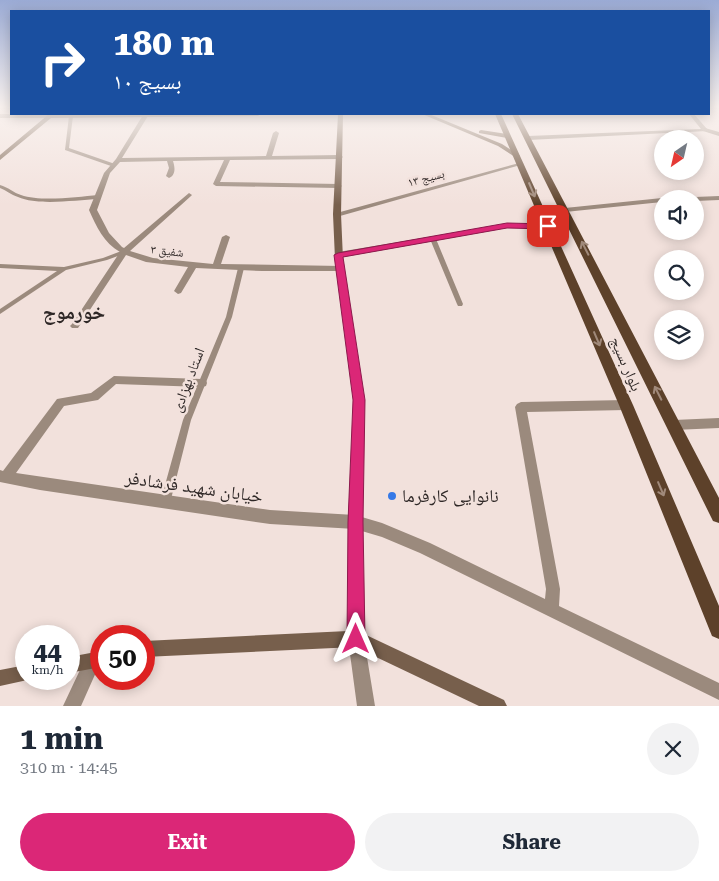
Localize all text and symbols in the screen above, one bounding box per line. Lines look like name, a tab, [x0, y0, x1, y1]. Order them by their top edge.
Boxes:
text: 180 m	[113, 23, 214, 64]
icon: right	[30, 30, 95, 95]
text: بسیج ۱۰	[113, 69, 182, 94]
north arrow	[654, 130, 704, 180]
map controls	[654, 130, 704, 360]
street label: بسیج ۱۳	[406, 166, 446, 190]
one-way arrow	[528, 182, 538, 197]
button: sound	[654, 190, 704, 240]
pin	[527, 205, 569, 247]
icon: arrive	[534, 212, 562, 240]
one-way arrow	[580, 241, 589, 256]
street label: شفیق ۳	[150, 242, 184, 260]
button: search	[654, 250, 704, 300]
district label: خورموج	[43, 300, 105, 325]
button: layers	[654, 310, 704, 360]
one-way arrow	[593, 331, 603, 346]
street label: بلوار بسیج	[606, 334, 646, 394]
street label: استاد بهزادی	[167, 345, 209, 415]
one-way arrow	[653, 386, 663, 401]
street label: خیابان شهید فرشادفر	[123, 466, 264, 508]
one-way arrow	[657, 481, 666, 496]
place label: نانوایی کارفرما	[402, 485, 499, 507]
marker: نانوایی کارفرما	[386, 490, 398, 502]
position arrow	[329, 612, 381, 664]
speed limit sign: 50	[90, 625, 155, 690]
text: 44	[33, 637, 62, 666]
text: km/h	[31, 663, 64, 677]
text: 1 min	[20, 721, 103, 756]
button: close	[647, 723, 699, 775]
text: 310 m · 14:45	[20, 758, 118, 777]
button: Exit	[20, 813, 355, 871]
button: Share	[365, 813, 699, 871]

